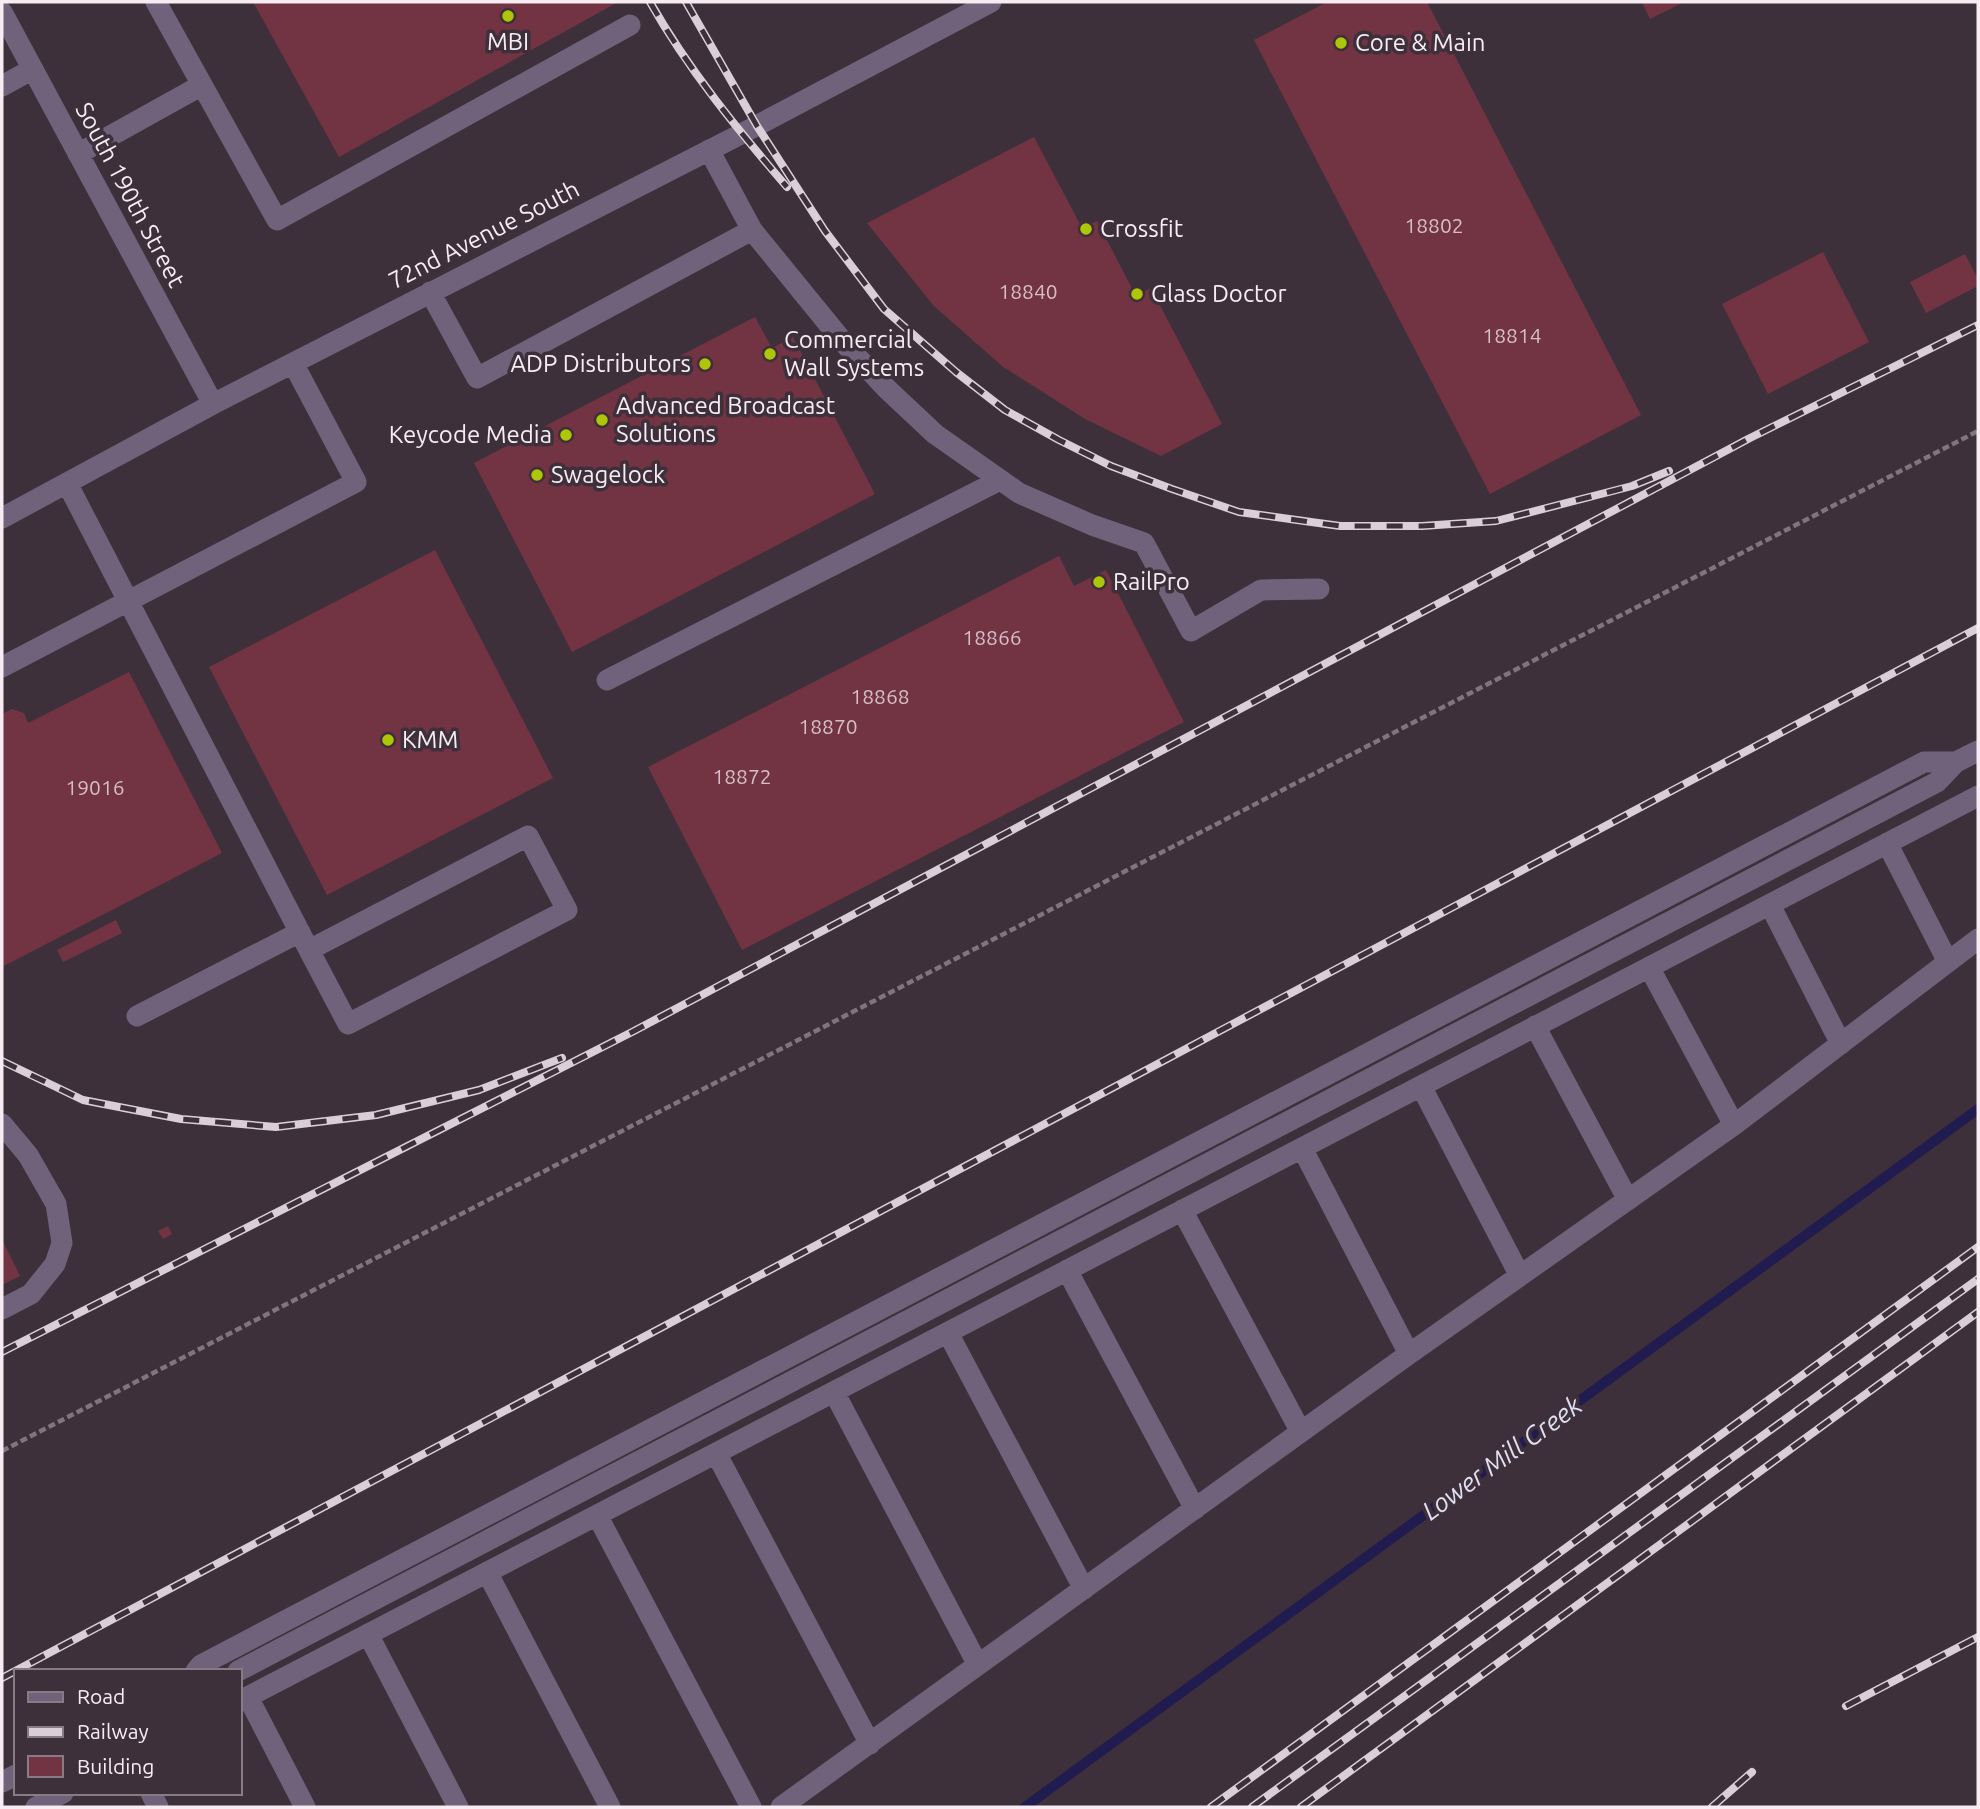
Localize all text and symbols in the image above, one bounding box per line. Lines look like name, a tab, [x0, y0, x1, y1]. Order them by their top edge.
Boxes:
marker: MBI	[500, 8, 516, 24]
place label: MBI	[487, 28, 529, 55]
place label: Core & Main	[1355, 29, 1485, 56]
marker: Core & Main	[1333, 35, 1349, 51]
street label: South 190th Street	[70, 98, 191, 292]
street label: 72nd Avenue South	[384, 175, 584, 294]
house number: 18802	[1404, 213, 1464, 237]
place label: Crossfit	[1100, 215, 1184, 242]
marker: Crossfit	[1078, 221, 1094, 237]
house number: 18840	[998, 279, 1058, 303]
place label: Glass Doctor	[1151, 280, 1287, 307]
marker: Glass Doctor	[1129, 286, 1145, 302]
house number: 18814	[1482, 323, 1542, 347]
place label: Commercial Wall Systems	[784, 326, 924, 381]
marker: Commercial Wall Systems	[762, 346, 778, 362]
place label: ADP Distributors	[510, 350, 691, 377]
marker: ADP Distributors	[697, 356, 713, 372]
place label: Advanced Broadcast Solutions	[616, 392, 836, 447]
marker: Advanced Broadcast Solutions	[594, 412, 610, 428]
place label: Keycode Media	[389, 421, 552, 448]
marker: Keycode Media	[558, 427, 574, 443]
place label: Swagelock	[551, 461, 665, 488]
marker: Swagelock	[529, 467, 545, 483]
place label: RailPro	[1113, 568, 1190, 595]
marker: RailPro	[1091, 574, 1107, 590]
house number: 18866	[962, 625, 1022, 649]
house number: 18868	[850, 684, 910, 708]
house number: 18870	[798, 714, 858, 738]
place label: KMM	[402, 726, 458, 753]
marker: KMM	[380, 732, 396, 748]
house number: 18872	[712, 764, 772, 788]
house number: 19016	[65, 775, 125, 799]
water label: Lower Mill Creek	[1416, 1390, 1588, 1525]
legend	[14, 1669, 242, 1795]
text: Road	[77, 1684, 125, 1708]
text: Railway	[77, 1719, 149, 1743]
text: Building	[77, 1754, 154, 1778]

